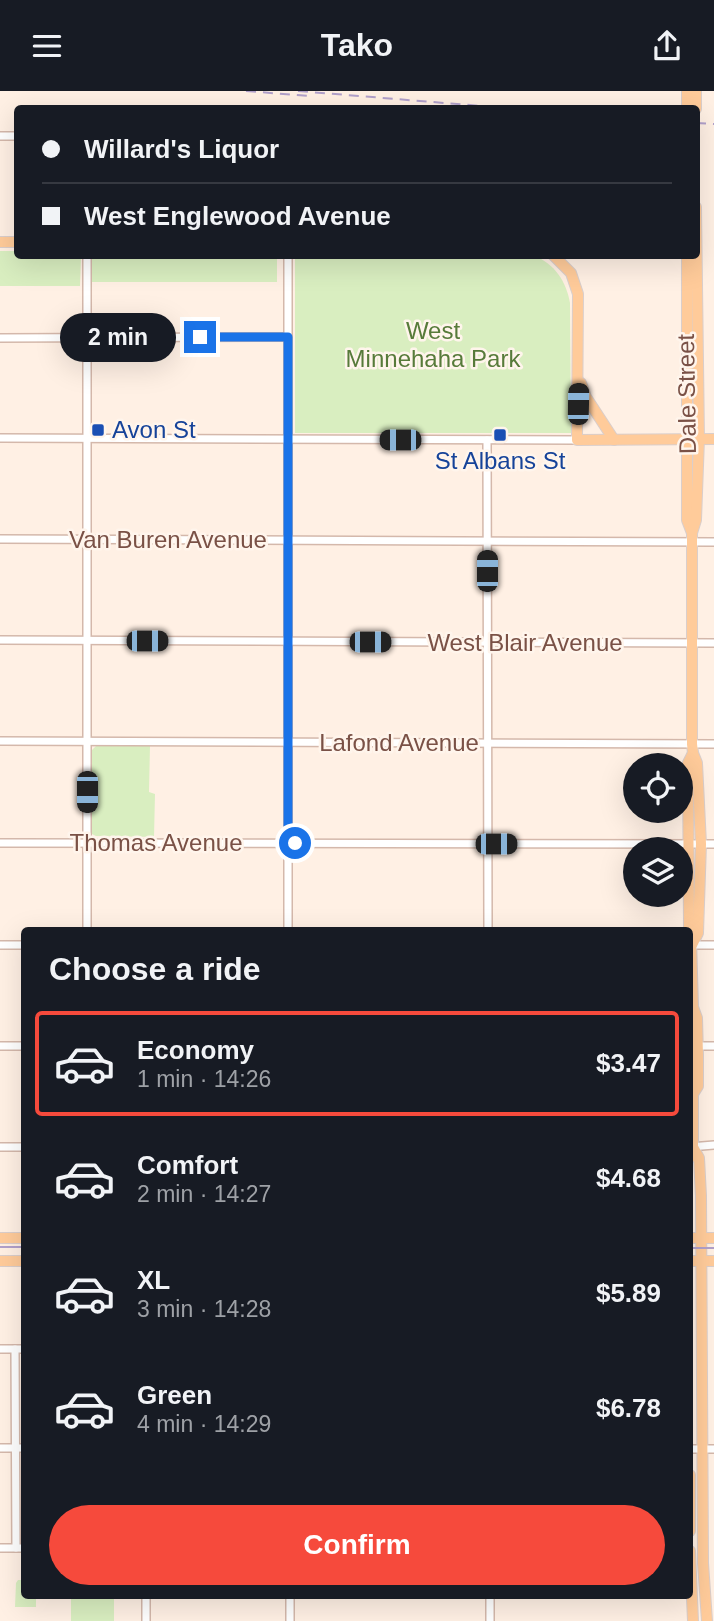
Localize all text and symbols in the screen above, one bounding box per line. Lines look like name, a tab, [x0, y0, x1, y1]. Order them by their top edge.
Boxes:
icon: menu	[28, 27, 66, 65]
text: Tako	[321, 27, 393, 63]
icon: share	[648, 27, 686, 65]
text: Willard's Liquor	[84, 134, 279, 164]
text: West Englewood Avenue	[84, 201, 391, 231]
callout: 2 min	[60, 313, 176, 361]
park label: West Minnehaha Park	[346, 317, 521, 372]
route end	[184, 321, 216, 353]
text: 2 min	[88, 324, 148, 350]
street label: Dale Street	[672, 333, 701, 454]
car	[568, 383, 589, 425]
place label: Avon St	[112, 416, 196, 443]
marker: Avon St	[90, 422, 106, 438]
marker: St Albans St	[492, 427, 508, 443]
car	[380, 430, 422, 451]
place label: St Albans St	[435, 447, 566, 474]
street label: Van Buren Avenue	[69, 526, 267, 553]
car	[477, 550, 498, 592]
street label: West Blair Avenue	[427, 629, 623, 656]
car	[127, 631, 169, 652]
car	[350, 632, 392, 653]
street label: Lafond Avenue	[319, 729, 479, 756]
map controls	[623, 753, 693, 907]
button: locate	[623, 753, 693, 823]
car	[77, 771, 98, 813]
route start	[279, 827, 311, 859]
street label: Thomas Avenue	[69, 829, 243, 856]
car	[476, 834, 518, 855]
button: layers	[623, 837, 693, 907]
text: Choose a ride	[49, 951, 261, 987]
icon: car	[53, 1032, 116, 1095]
text: Economy	[137, 1035, 254, 1065]
text: $3.47	[596, 1048, 661, 1078]
text: 1 min · 14:26	[137, 1066, 271, 1092]
icon: car	[53, 1147, 116, 1210]
text: Comfort	[137, 1150, 238, 1180]
text: $4.68	[596, 1163, 661, 1193]
text: 2 min · 14:27	[137, 1181, 271, 1207]
icon: car	[53, 1262, 116, 1325]
text: XL	[137, 1265, 170, 1295]
text: $5.89	[596, 1278, 661, 1308]
text: 3 min · 14:28	[137, 1296, 271, 1322]
icon: car	[53, 1377, 116, 1440]
text: Green	[137, 1380, 212, 1410]
text: $6.78	[596, 1393, 661, 1423]
text: 4 min · 14:29	[137, 1411, 271, 1437]
button: Confirm	[49, 1505, 665, 1585]

